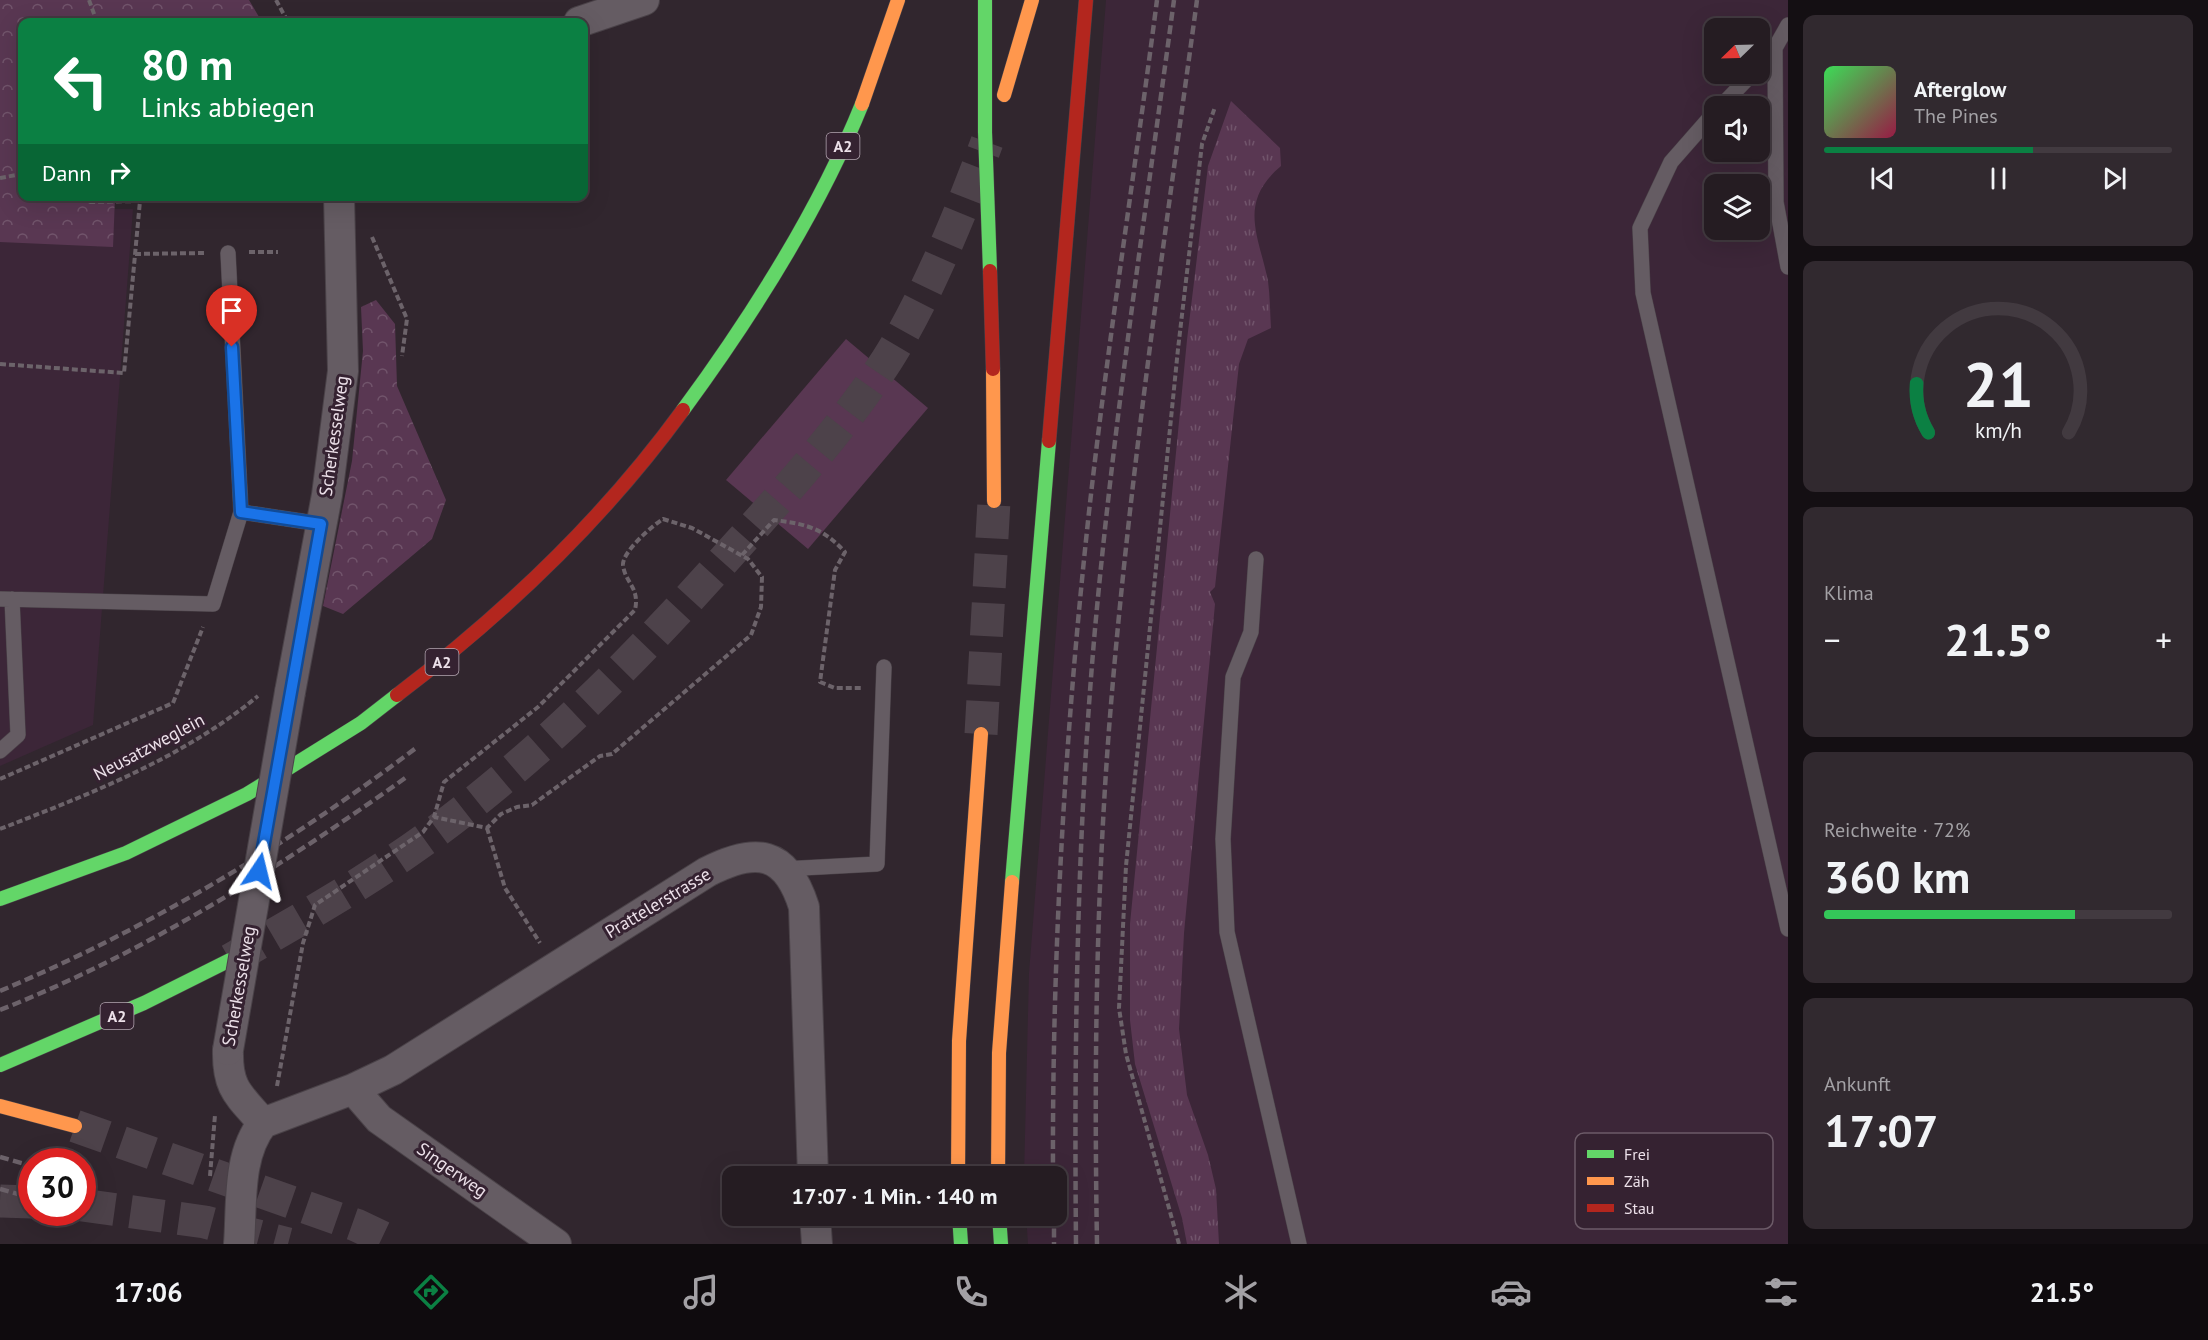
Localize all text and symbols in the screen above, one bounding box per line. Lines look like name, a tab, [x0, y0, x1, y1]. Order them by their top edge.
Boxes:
north arrow	[1704, 18, 1770, 84]
map controls	[1704, 18, 1770, 240]
text: 80 m	[141, 37, 233, 92]
icon: left	[42, 42, 120, 120]
text: Afterglow	[1914, 75, 2006, 103]
text: Links abbiegen	[141, 90, 315, 124]
button: sound	[1704, 96, 1770, 162]
text: The Pines	[1914, 103, 1998, 129]
road number: A2	[826, 133, 860, 159]
icon: right	[103, 156, 136, 189]
text: Dann	[42, 159, 91, 187]
icon: previous	[1866, 162, 1899, 195]
icon: pause	[1982, 162, 2015, 195]
icon: next	[2098, 162, 2131, 195]
button: layers	[1704, 174, 1770, 240]
pin	[206, 285, 257, 347]
icon: arrive	[215, 294, 248, 327]
text: 21	[1963, 343, 2033, 424]
street label: Scherkesselweg	[314, 374, 353, 498]
text: km/h	[1974, 417, 2021, 445]
text: Klima	[1824, 580, 1874, 606]
text: 21.5°	[1944, 610, 2052, 668]
text: −	[1824, 618, 1841, 661]
text: +	[2155, 618, 2172, 661]
road number: A2	[426, 649, 458, 675]
street label: Neusatzweglein	[89, 708, 208, 785]
text: Reichweite · 72%	[1824, 817, 1970, 843]
position arrow	[227, 839, 291, 903]
text: 360 km	[1824, 847, 1970, 905]
street label: Prattelerstrasse	[601, 862, 715, 943]
street label: Scherkesselweg	[217, 924, 260, 1048]
road number: A2	[100, 1003, 134, 1029]
text: Ankunft	[1824, 1071, 1891, 1097]
text: 17:07	[1824, 1101, 1938, 1159]
legend	[1575, 1133, 1773, 1229]
street label: Singerweg	[413, 1137, 492, 1202]
text: Frei	[1624, 1144, 1650, 1164]
speed limit sign: 30	[18, 1148, 96, 1226]
text: Zäh	[1624, 1171, 1649, 1191]
text: 17:07 · 1 Min. · 140 m	[791, 1182, 998, 1210]
text: Stau	[1624, 1198, 1654, 1218]
icon: directions	[410, 1271, 452, 1313]
icon: music	[680, 1271, 722, 1313]
icon: phone	[950, 1271, 992, 1313]
icon: climate	[1220, 1271, 1262, 1313]
icon: car	[1490, 1271, 1532, 1313]
icon: filters	[1760, 1271, 1802, 1313]
text: 17:06	[114, 1275, 182, 1309]
text: 21.5°	[2030, 1275, 2094, 1309]

